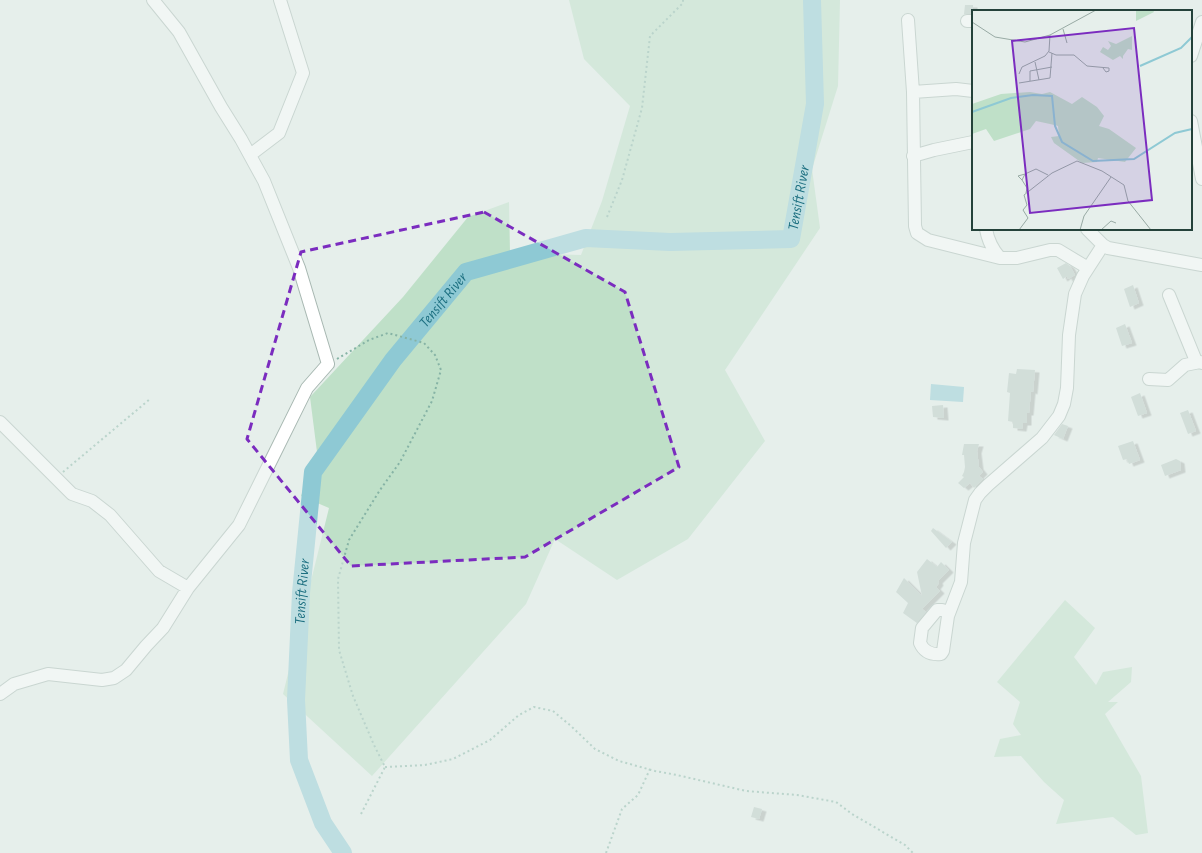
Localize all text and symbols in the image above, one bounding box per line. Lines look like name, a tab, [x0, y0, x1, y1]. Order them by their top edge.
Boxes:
inset map	[972, 10, 1192, 230]
water label: Tensift River	[786, 163, 812, 232]
water label: Tensift River	[416, 269, 471, 330]
water label: Tensift River	[293, 557, 312, 625]

